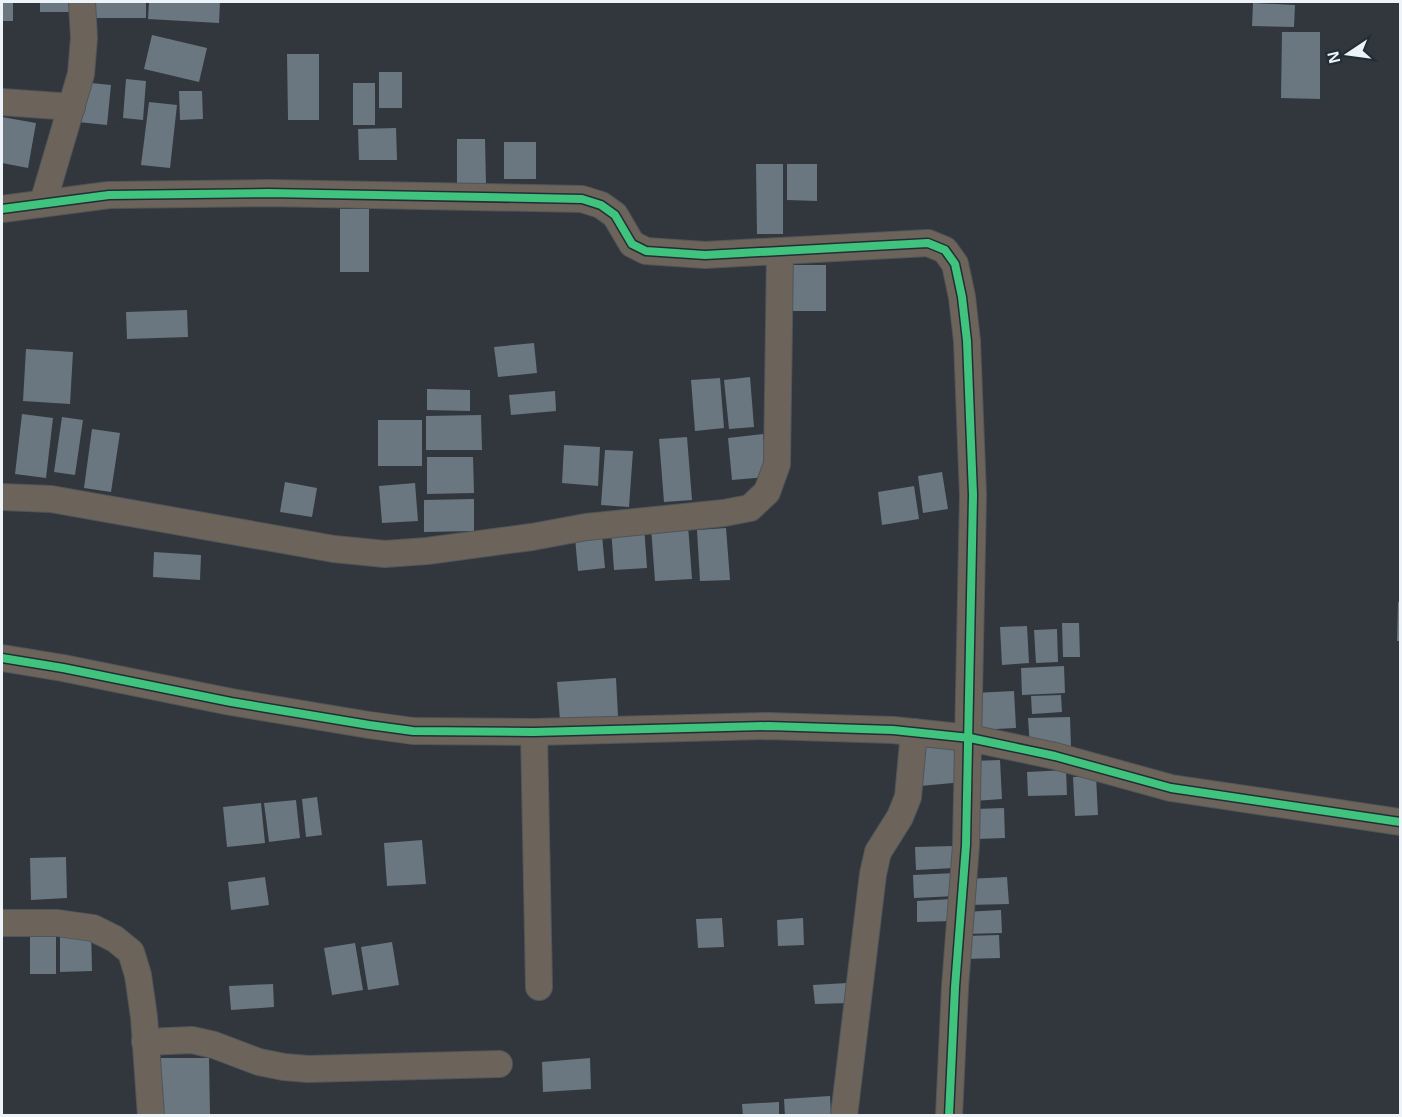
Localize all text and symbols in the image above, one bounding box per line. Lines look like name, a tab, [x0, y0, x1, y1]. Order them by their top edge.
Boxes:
north arrow	[1318, 24, 1378, 84]
text: N	[1324, 50, 1343, 65]

